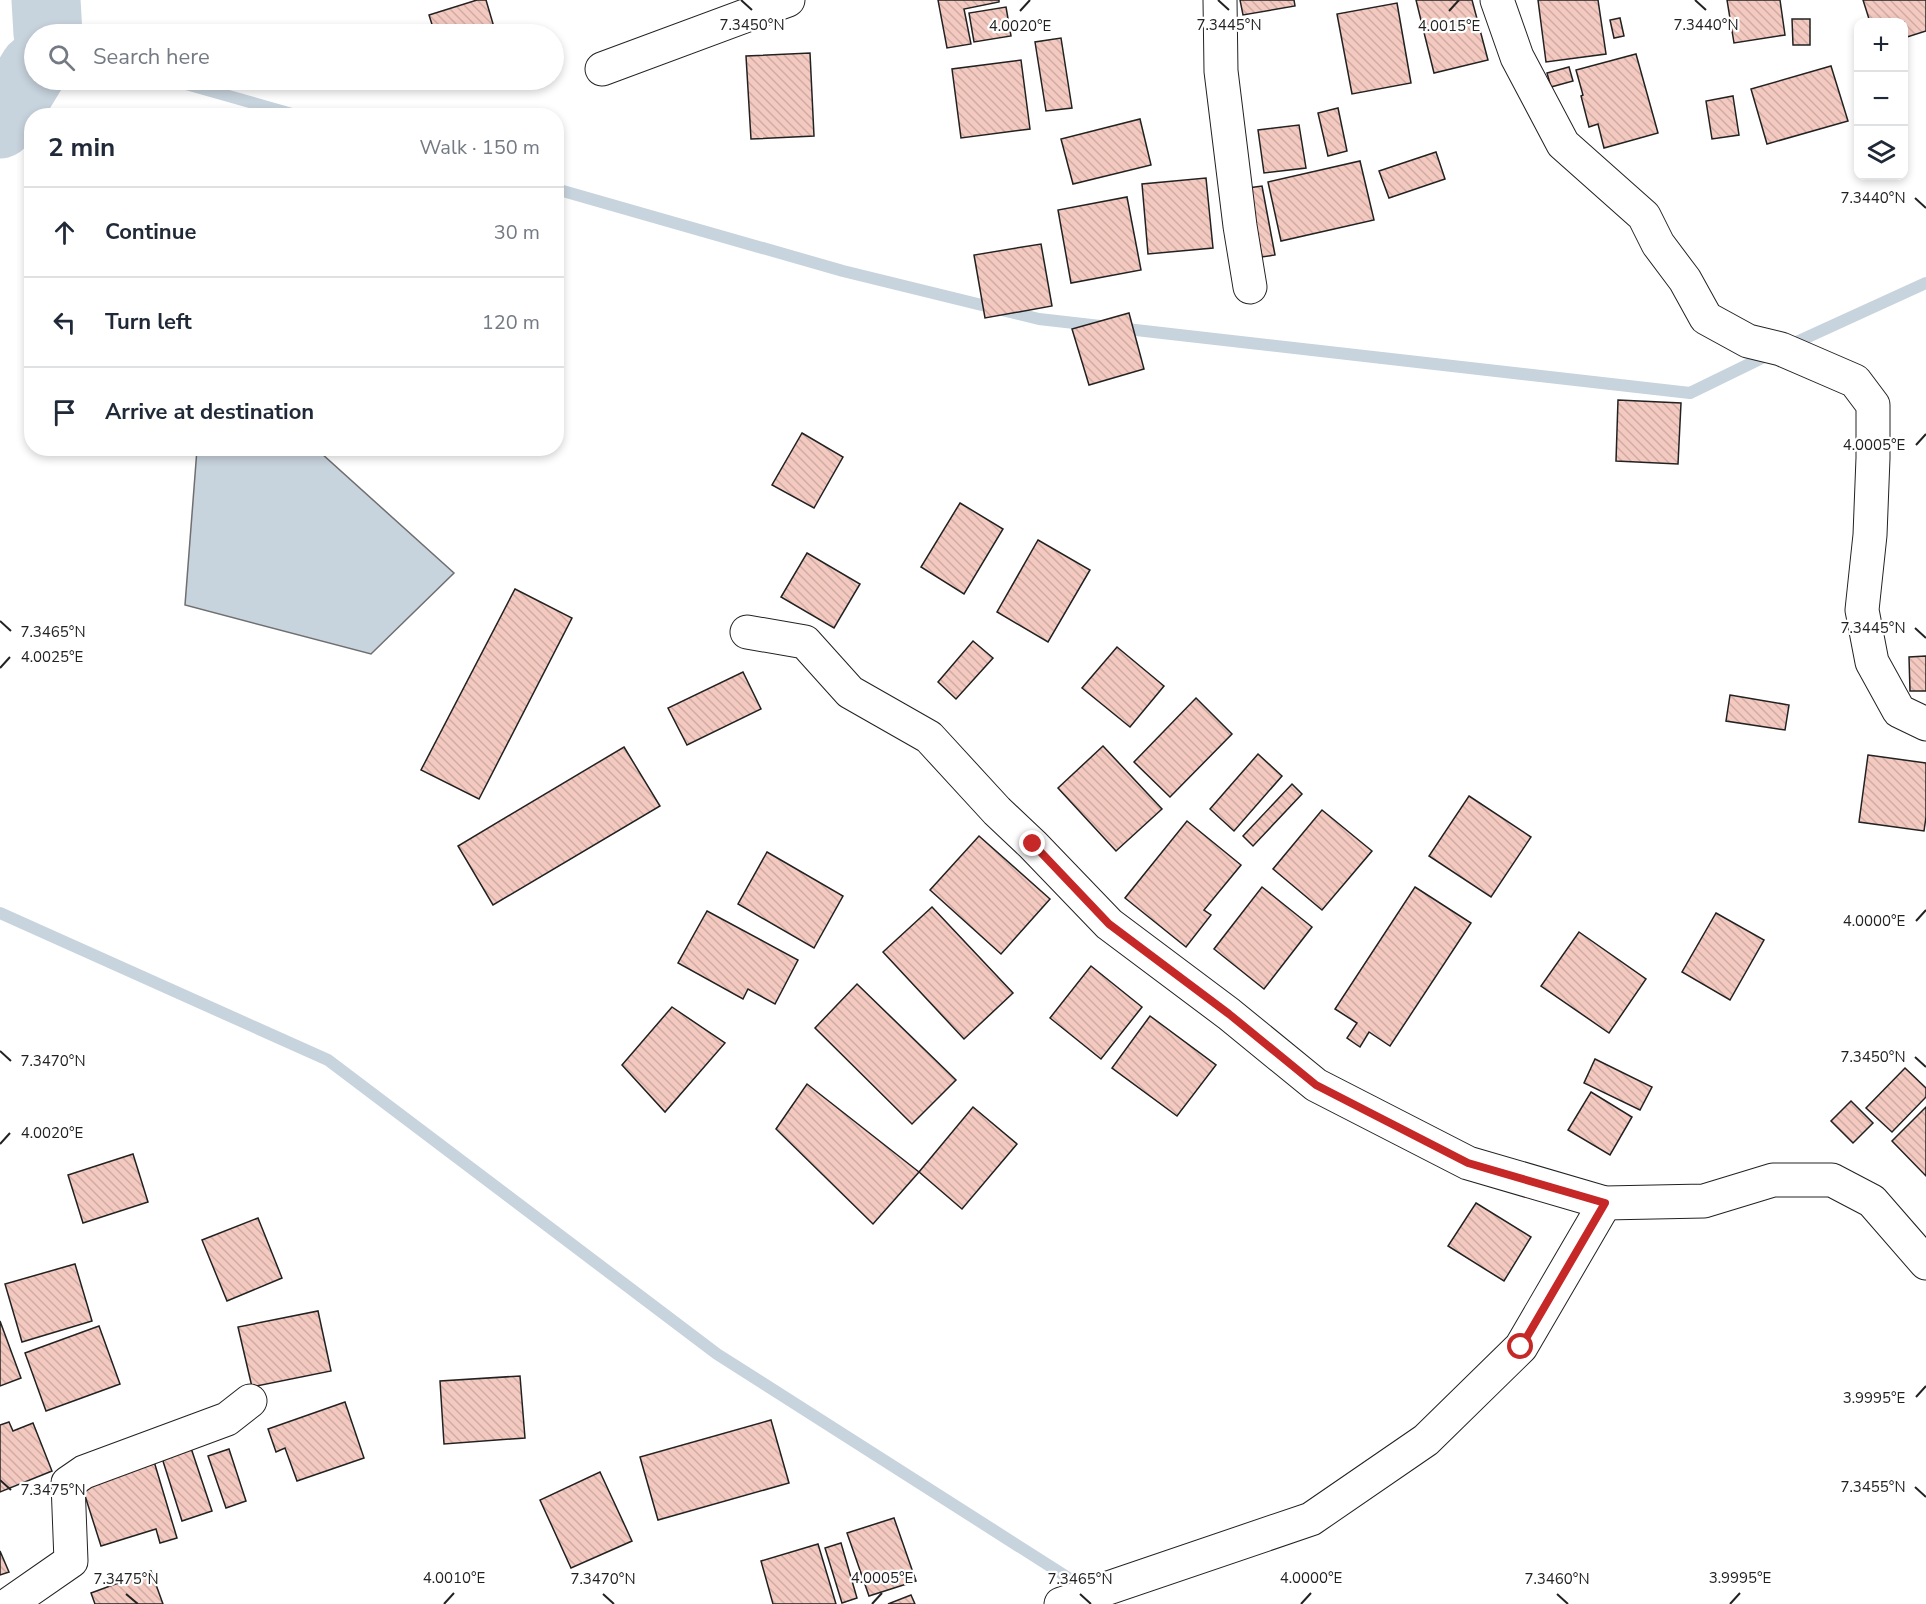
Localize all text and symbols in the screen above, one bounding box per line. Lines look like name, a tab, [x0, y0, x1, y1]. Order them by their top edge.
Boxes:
text: 7.3450°N	[719, 15, 785, 35]
text: 7.3445°N	[1196, 15, 1262, 35]
text: 7.3440°N	[1673, 15, 1739, 35]
text: 4.0020°E	[989, 16, 1051, 36]
text: 4.0015°E	[1418, 16, 1480, 36]
map controls	[1854, 18, 1908, 180]
button: +	[1854, 18, 1908, 72]
search box	[24, 24, 564, 90]
icon: search	[45, 41, 78, 74]
text: Search here	[93, 42, 210, 72]
button: −	[1854, 72, 1908, 126]
button: layers	[1854, 126, 1908, 180]
text: 2 min	[48, 130, 115, 165]
text: Walk · 150 m	[420, 134, 540, 161]
text: 7.3440°N	[1840, 188, 1906, 208]
icon: ahead	[48, 216, 81, 249]
text: Continue	[105, 217, 196, 247]
text: 30 m	[494, 219, 540, 246]
icon: left	[48, 306, 81, 339]
text: Turn left	[105, 307, 192, 337]
text: 120 m	[482, 309, 540, 336]
icon: arrive	[48, 396, 81, 429]
text: Arrive at destination	[105, 397, 314, 427]
text: 4.0005°E	[1843, 435, 1905, 455]
text: 7.3445°N	[1840, 618, 1906, 638]
text: 7.3465°N	[20, 622, 86, 642]
text: 4.0025°E	[21, 647, 83, 667]
route end	[1019, 830, 1045, 856]
text: 4.0000°E	[1843, 911, 1905, 931]
text: 7.3450°N	[1840, 1047, 1906, 1067]
text: 7.3470°N	[20, 1051, 86, 1071]
text: 4.0020°E	[21, 1123, 83, 1143]
route start	[1507, 1333, 1533, 1359]
text: 3.9995°E	[1843, 1388, 1905, 1408]
text: 7.3455°N	[1840, 1477, 1906, 1497]
text: 7.3475°N	[20, 1480, 86, 1500]
text: 4.0010°E	[423, 1568, 485, 1588]
text: 4.0005°E	[851, 1568, 913, 1588]
text: 4.0000°E	[1280, 1568, 1342, 1588]
text: 3.9995°E	[1709, 1568, 1771, 1588]
text: 7.3475°N	[93, 1569, 159, 1589]
text: 7.3470°N	[570, 1569, 636, 1589]
text: 7.3465°N	[1047, 1569, 1113, 1589]
text: 7.3460°N	[1524, 1569, 1590, 1589]

